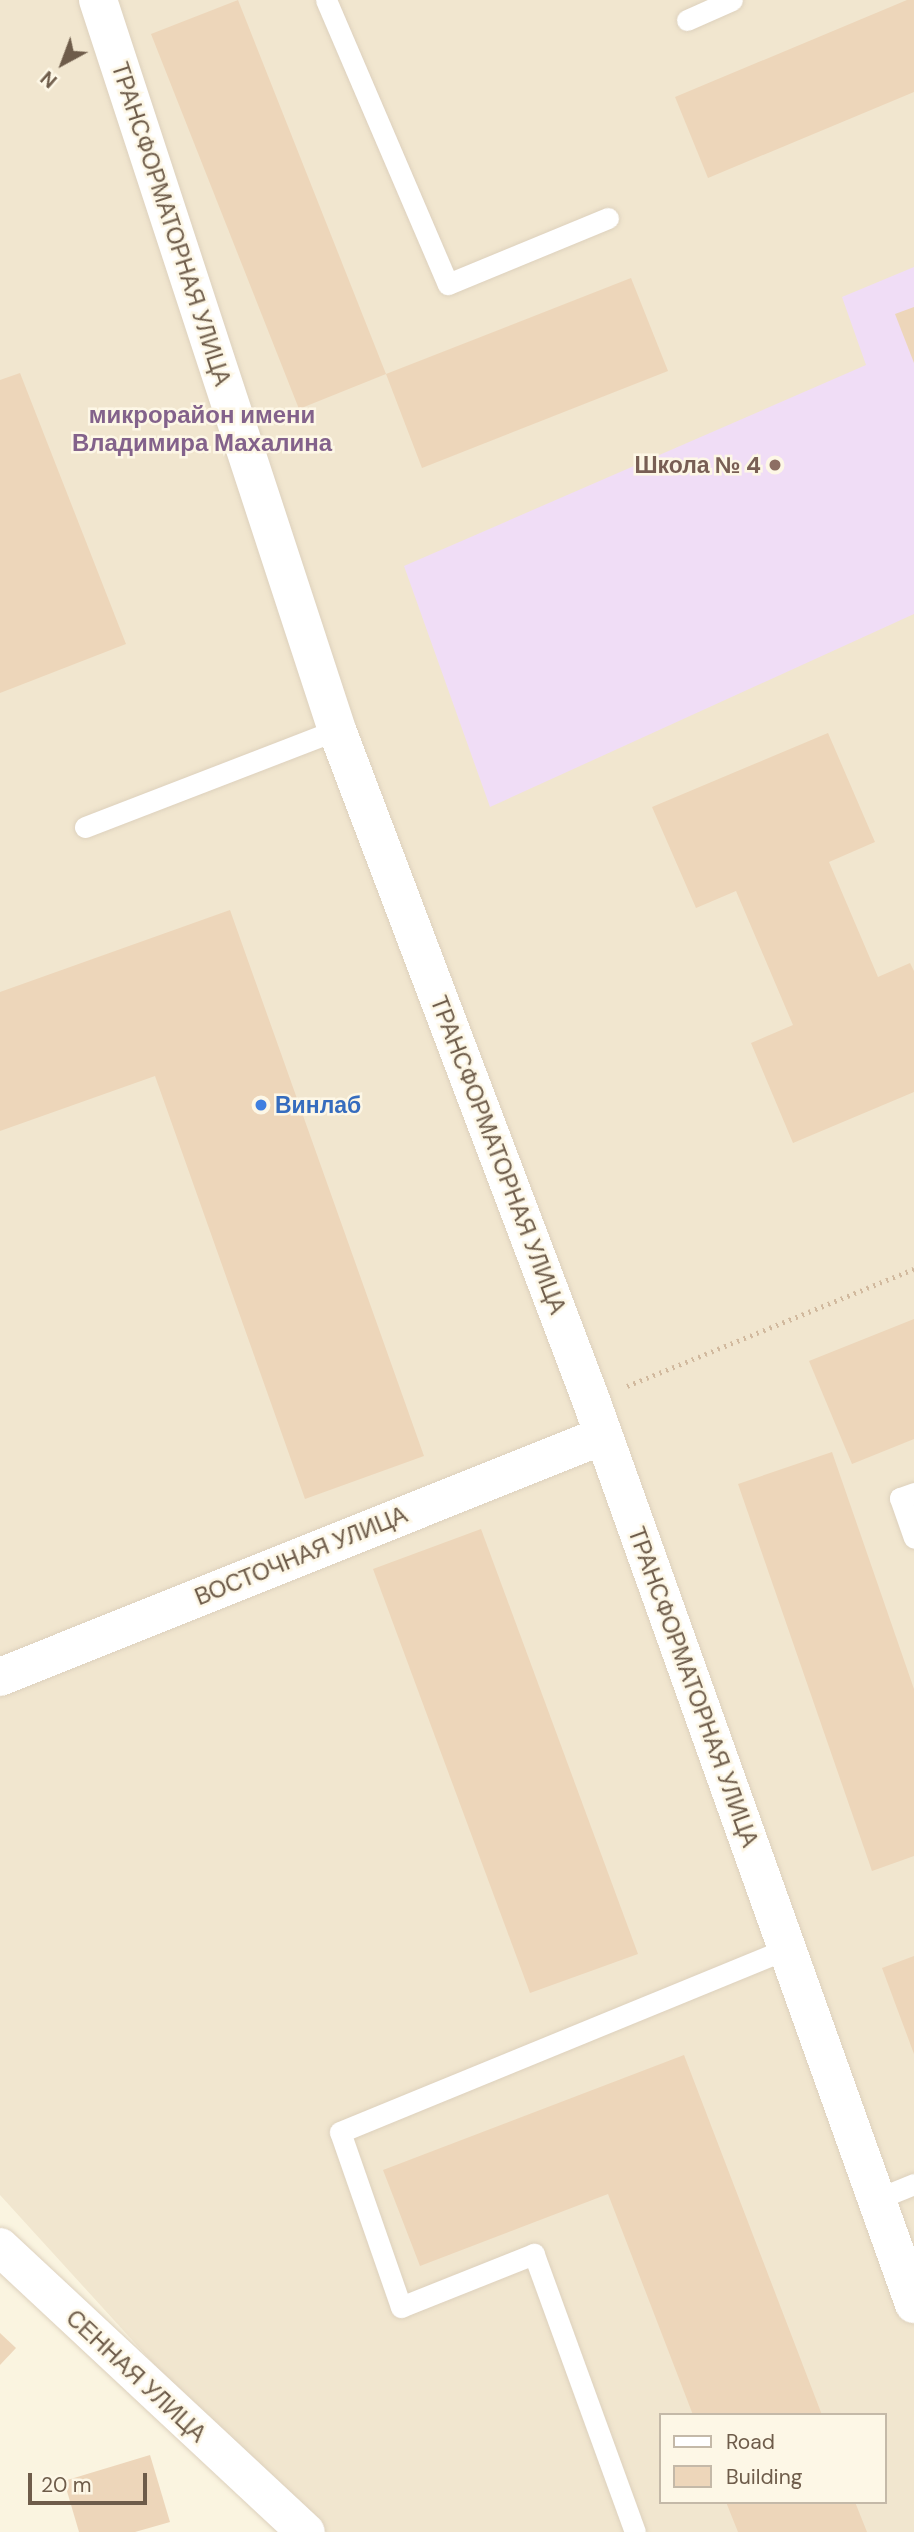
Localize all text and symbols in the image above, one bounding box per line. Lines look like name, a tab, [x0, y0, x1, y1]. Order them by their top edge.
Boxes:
north arrow	[28, 28, 98, 98]
street label: ТРАНСФОРМАТОРНАЯ УЛИЦА	[106, 59, 236, 389]
text: N	[35, 65, 62, 93]
district label: микрорайон имени Владимира Махалина	[72, 401, 332, 457]
place label: Школа № 4	[634, 451, 761, 479]
marker: Школа № 4	[767, 457, 783, 473]
street label: ТРАНСФОРМАТОРНАЯ УЛИЦА	[424, 992, 572, 1318]
place label: Винлаб	[275, 1091, 361, 1119]
marker: Винлаб	[253, 1097, 269, 1113]
street label: ВОСТОЧНАЯ УЛИЦА	[191, 1501, 411, 1611]
street label: ТРАНСФОРМАТОРНАЯ УЛИЦА	[622, 1523, 764, 1851]
street label: СЕННАЯ УЛИЦА	[60, 2304, 212, 2448]
legend	[659, 2413, 886, 2504]
text: Road	[726, 2428, 775, 2456]
scale bar	[32, 2458, 150, 2502]
text: Building	[726, 2463, 802, 2491]
text: 20 m	[41, 2471, 92, 2499]

